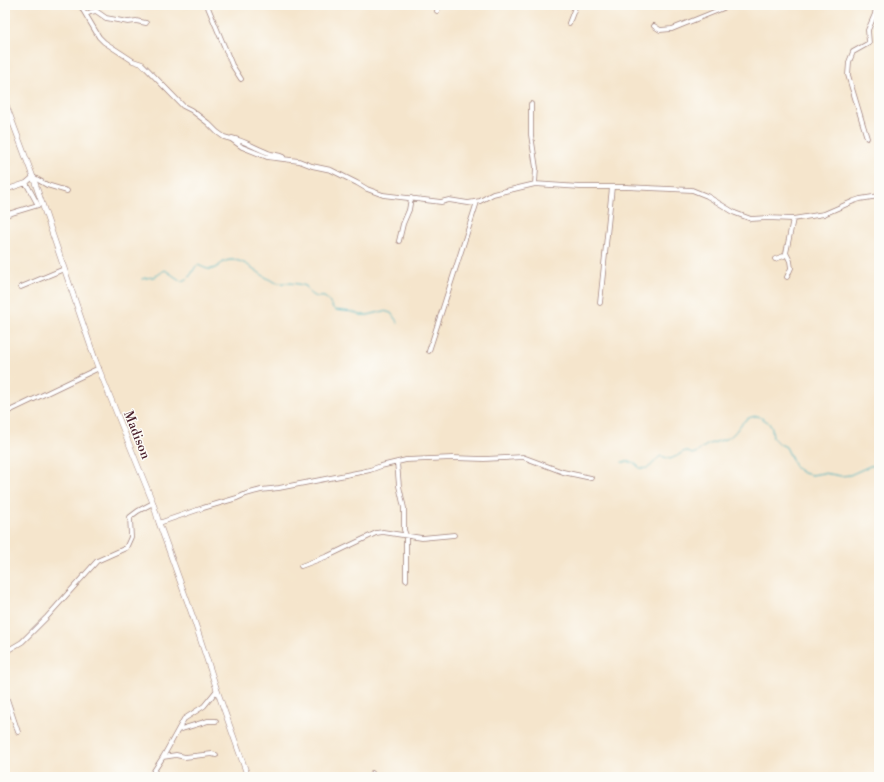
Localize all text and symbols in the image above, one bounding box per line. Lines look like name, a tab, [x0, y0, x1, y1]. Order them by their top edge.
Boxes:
street label: Madison	[120, 409, 154, 462]

